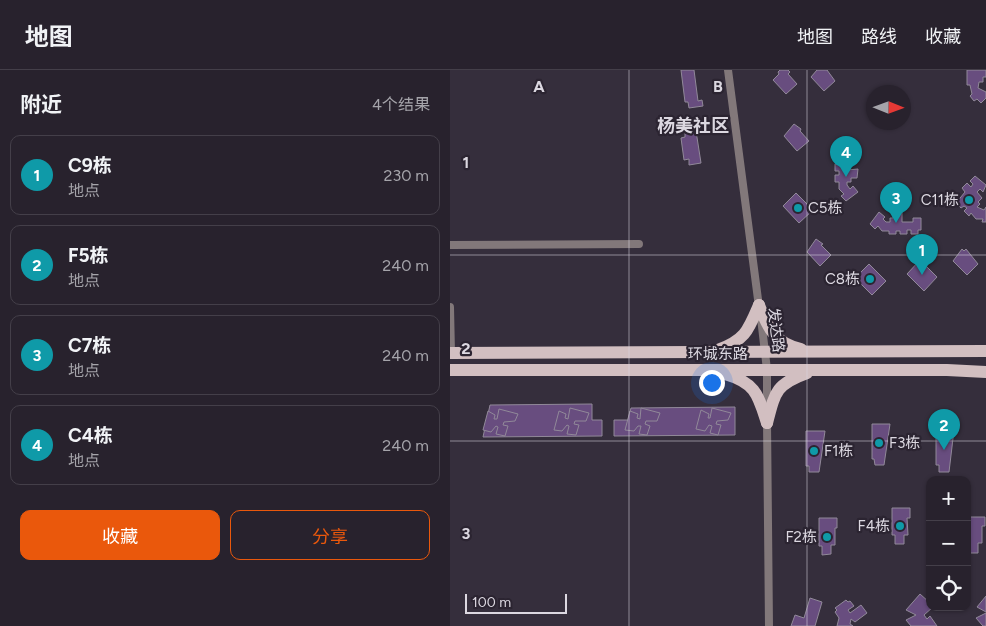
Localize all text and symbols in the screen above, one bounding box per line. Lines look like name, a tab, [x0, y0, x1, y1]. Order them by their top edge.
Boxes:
text: 地图	[25, 22, 73, 51]
text: 地图	[797, 26, 833, 48]
text: 路线	[861, 26, 897, 48]
text: 收藏	[925, 26, 961, 48]
text: A	[533, 77, 545, 96]
text: B	[713, 77, 723, 96]
north arrow	[866, 85, 911, 130]
text: 附近	[20, 92, 62, 117]
text: 4个结果	[372, 95, 430, 114]
district label: 杨美社区	[657, 115, 729, 137]
pin: 4	[830, 136, 862, 177]
text: 1	[463, 153, 469, 172]
text: C9栋	[68, 154, 112, 177]
text: 1	[34, 166, 40, 185]
text: 230 m	[384, 166, 429, 185]
text: 地点	[68, 181, 100, 200]
pin: 3	[880, 182, 912, 223]
place label: C11栋	[921, 191, 959, 209]
marker: C11栋	[963, 194, 975, 206]
place label: C5栋	[808, 199, 842, 217]
marker: C5栋	[792, 202, 804, 214]
pin: 1	[906, 234, 938, 275]
text: F5栋	[68, 244, 109, 267]
text: 2	[32, 256, 42, 275]
text: 240 m	[382, 256, 429, 275]
place label: C8栋	[825, 270, 860, 288]
text: 地点	[68, 271, 100, 290]
marker: C8栋	[864, 273, 876, 285]
street label: 发达路	[764, 307, 788, 353]
text: C7栋	[68, 334, 111, 357]
text: 2	[461, 339, 471, 358]
street label: 环城东路	[688, 345, 748, 363]
text: 3	[33, 346, 41, 365]
text: 240 m	[382, 346, 429, 365]
text: 地点	[68, 361, 100, 380]
your location	[699, 370, 725, 396]
pin: 2	[928, 409, 960, 450]
text: C4栋	[68, 424, 113, 447]
place label: F3栋	[889, 434, 920, 452]
text: 4	[32, 436, 42, 455]
text: 240 m	[382, 436, 429, 455]
marker: F3栋	[873, 437, 885, 449]
place label: F1栋	[824, 442, 853, 460]
marker: F1栋	[808, 445, 820, 457]
text: 地点	[68, 451, 100, 470]
map controls	[926, 476, 971, 611]
button: +	[926, 476, 971, 521]
button: 收藏	[20, 510, 220, 560]
button: 分享	[230, 510, 430, 560]
place label: F4栋	[858, 517, 890, 535]
marker: F4栋	[894, 520, 906, 532]
button: −	[926, 521, 971, 566]
text: 3	[462, 524, 471, 543]
place label: F2栋	[785, 528, 817, 546]
marker: F2栋	[821, 531, 833, 543]
button: locate	[926, 566, 971, 611]
scale bar	[465, 591, 568, 614]
text: 100 m	[472, 594, 511, 611]

